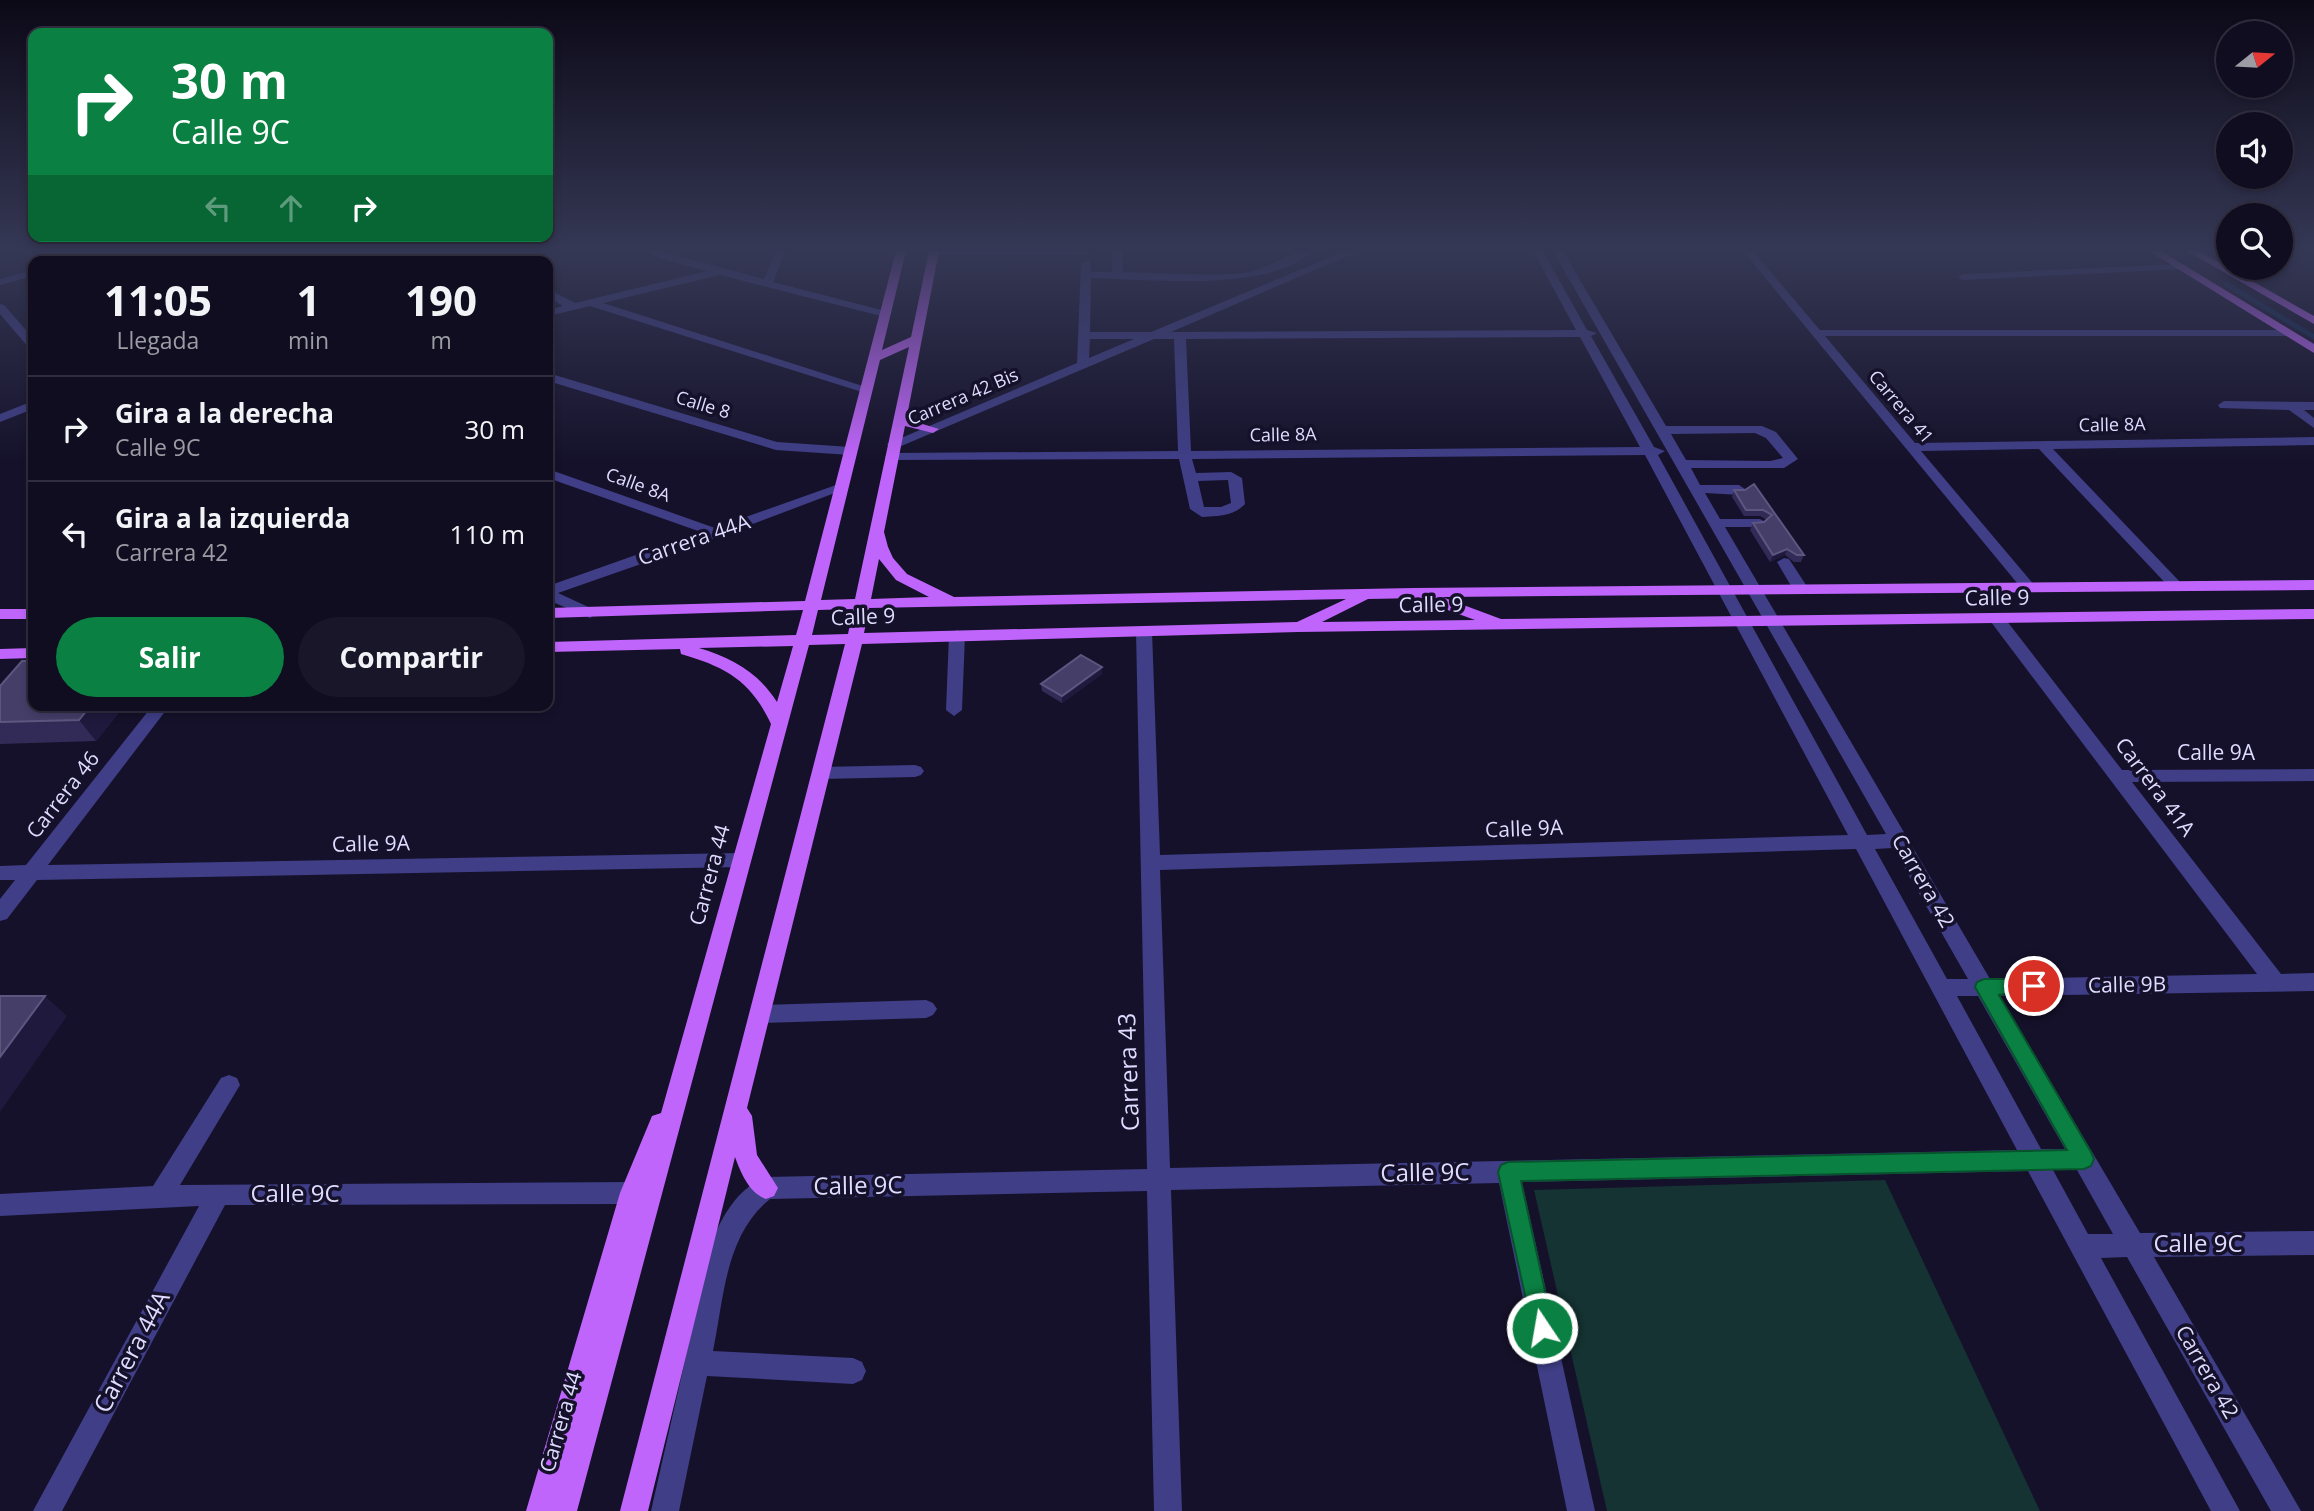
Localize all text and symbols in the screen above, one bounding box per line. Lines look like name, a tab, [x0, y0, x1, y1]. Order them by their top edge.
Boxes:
north arrow	[2216, 21, 2292, 98]
map controls	[2216, 21, 2293, 280]
text: 30 m	[171, 47, 288, 113]
icon: right	[56, 56, 147, 147]
text: Calle 9C	[171, 110, 290, 153]
button: sound	[2216, 112, 2293, 189]
icon: left	[199, 189, 237, 227]
icon: ahead	[272, 189, 310, 227]
icon: right	[345, 189, 383, 227]
button: search	[2216, 203, 2293, 280]
text: 11:05	[104, 271, 212, 328]
text: 1	[296, 271, 321, 328]
text: 190	[405, 271, 477, 328]
text: Llegada	[117, 324, 199, 356]
text: min	[288, 324, 329, 356]
text: m	[430, 324, 452, 356]
street label: Carrera 42 Bis	[904, 362, 1022, 430]
street label: Carrera 41	[1864, 365, 1939, 448]
street label: Calle 8	[673, 384, 733, 424]
text: Gira a la derecha	[115, 395, 334, 431]
icon: right	[56, 410, 94, 448]
text: 30 m	[464, 411, 525, 447]
street label: Calle 8A	[2078, 411, 2146, 437]
street label: Calle 8A	[1249, 421, 1317, 447]
text: Calle 9C	[115, 431, 200, 463]
street label: Calle 8A	[603, 461, 674, 507]
text: Gira a la izquierda	[115, 500, 350, 536]
street label: Carrera 44A	[634, 507, 754, 571]
icon: left	[56, 515, 94, 553]
text: 110 m	[450, 516, 525, 552]
text: Carrera 42	[115, 536, 228, 568]
street label: Calle 9	[1964, 582, 2030, 612]
street label: Calle 9	[1398, 589, 1464, 619]
street label: Calle 9	[830, 601, 896, 631]
button: Salir	[56, 617, 284, 697]
button: Compartir	[298, 617, 525, 697]
street label: Carrera 41A	[2109, 731, 2203, 842]
street label: Calle 9A	[2177, 738, 2256, 766]
street label: Carrera 46	[19, 745, 105, 844]
street label: Calle 9A	[1484, 813, 1564, 843]
street label: Carrera 44	[682, 821, 736, 928]
street label: Calle 9A	[332, 828, 411, 858]
street label: Carrera 42	[1886, 829, 1962, 932]
pin	[2004, 956, 2064, 1016]
icon: arrive	[2015, 967, 2053, 1005]
street label: Calle 9B	[2088, 969, 2166, 999]
street label: Carrera 43	[1109, 1012, 1146, 1132]
street label: Calle 9C	[1380, 1154, 1470, 1189]
street label: Calle 9C	[813, 1167, 903, 1202]
street label: Calle 9C	[250, 1176, 340, 1209]
street label: Calle 9C	[2153, 1226, 2243, 1259]
street label: Carrera 44A	[85, 1284, 177, 1418]
position arrow	[1505, 1291, 1579, 1365]
street label: Carrera 42	[2170, 1320, 2246, 1423]
street label: Carrera 44	[532, 1368, 588, 1475]

